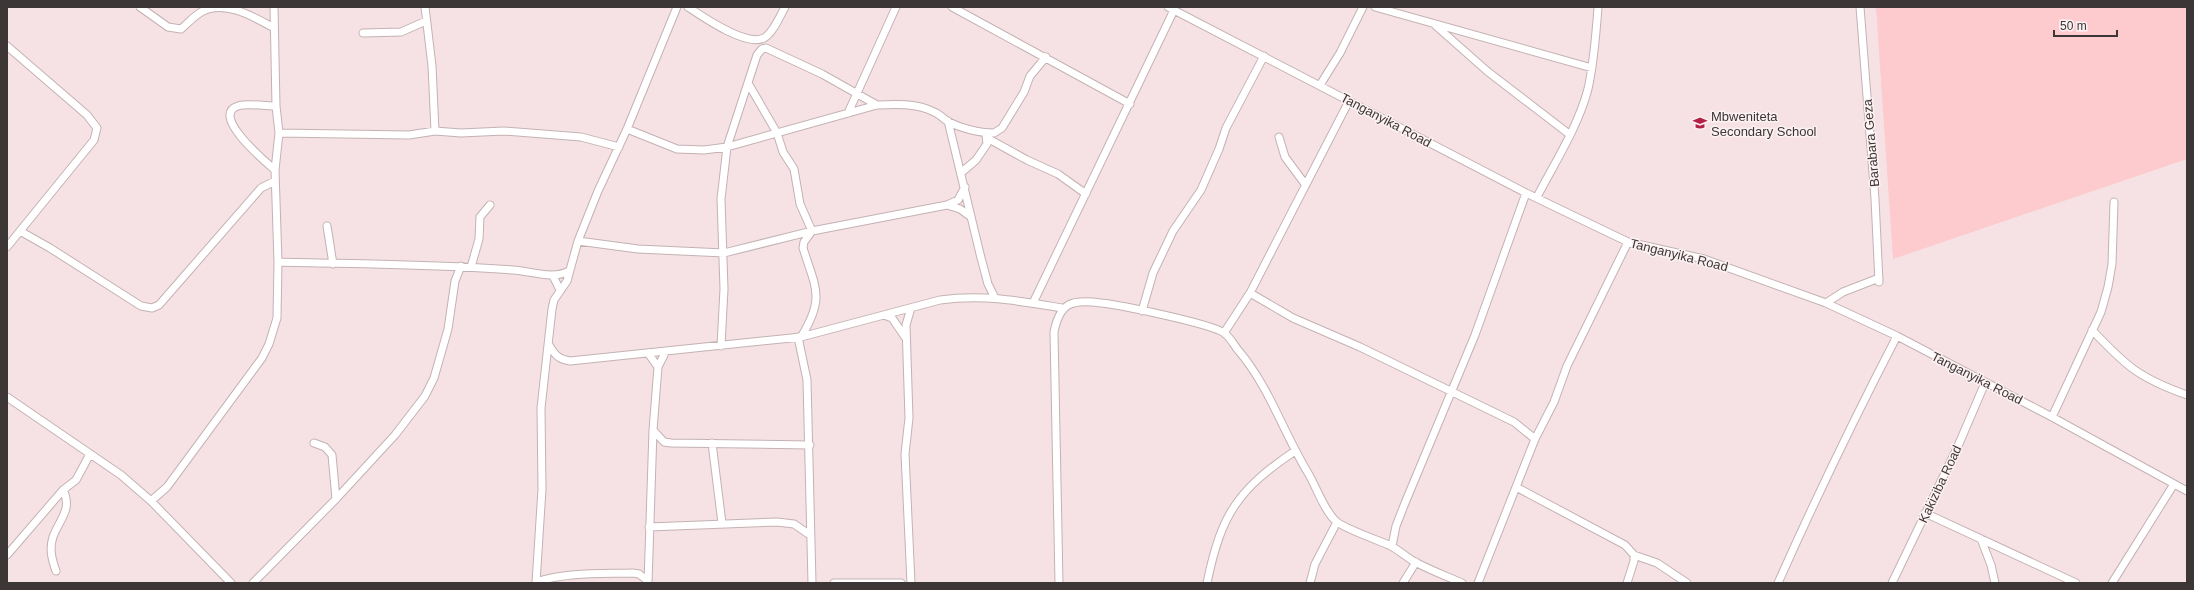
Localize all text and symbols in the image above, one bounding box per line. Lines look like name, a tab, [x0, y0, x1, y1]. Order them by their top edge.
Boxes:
scale bar	[2054, 12, 2117, 38]
text: 50 m	[2060, 19, 2087, 33]
street label: Tanganyika Road	[1338, 90, 1434, 150]
street label: Barabara Geza	[1860, 98, 1882, 188]
place label: Mbweniteta Secondary School	[1711, 109, 1817, 139]
school or university icon: Mbweniteta Secondary School	[1692, 115, 1708, 131]
street label: Tanganyika Road	[1628, 236, 1730, 274]
street label: Tanganyika Road	[1929, 349, 2025, 407]
street label: Kakiziba Road	[1915, 443, 1965, 525]

